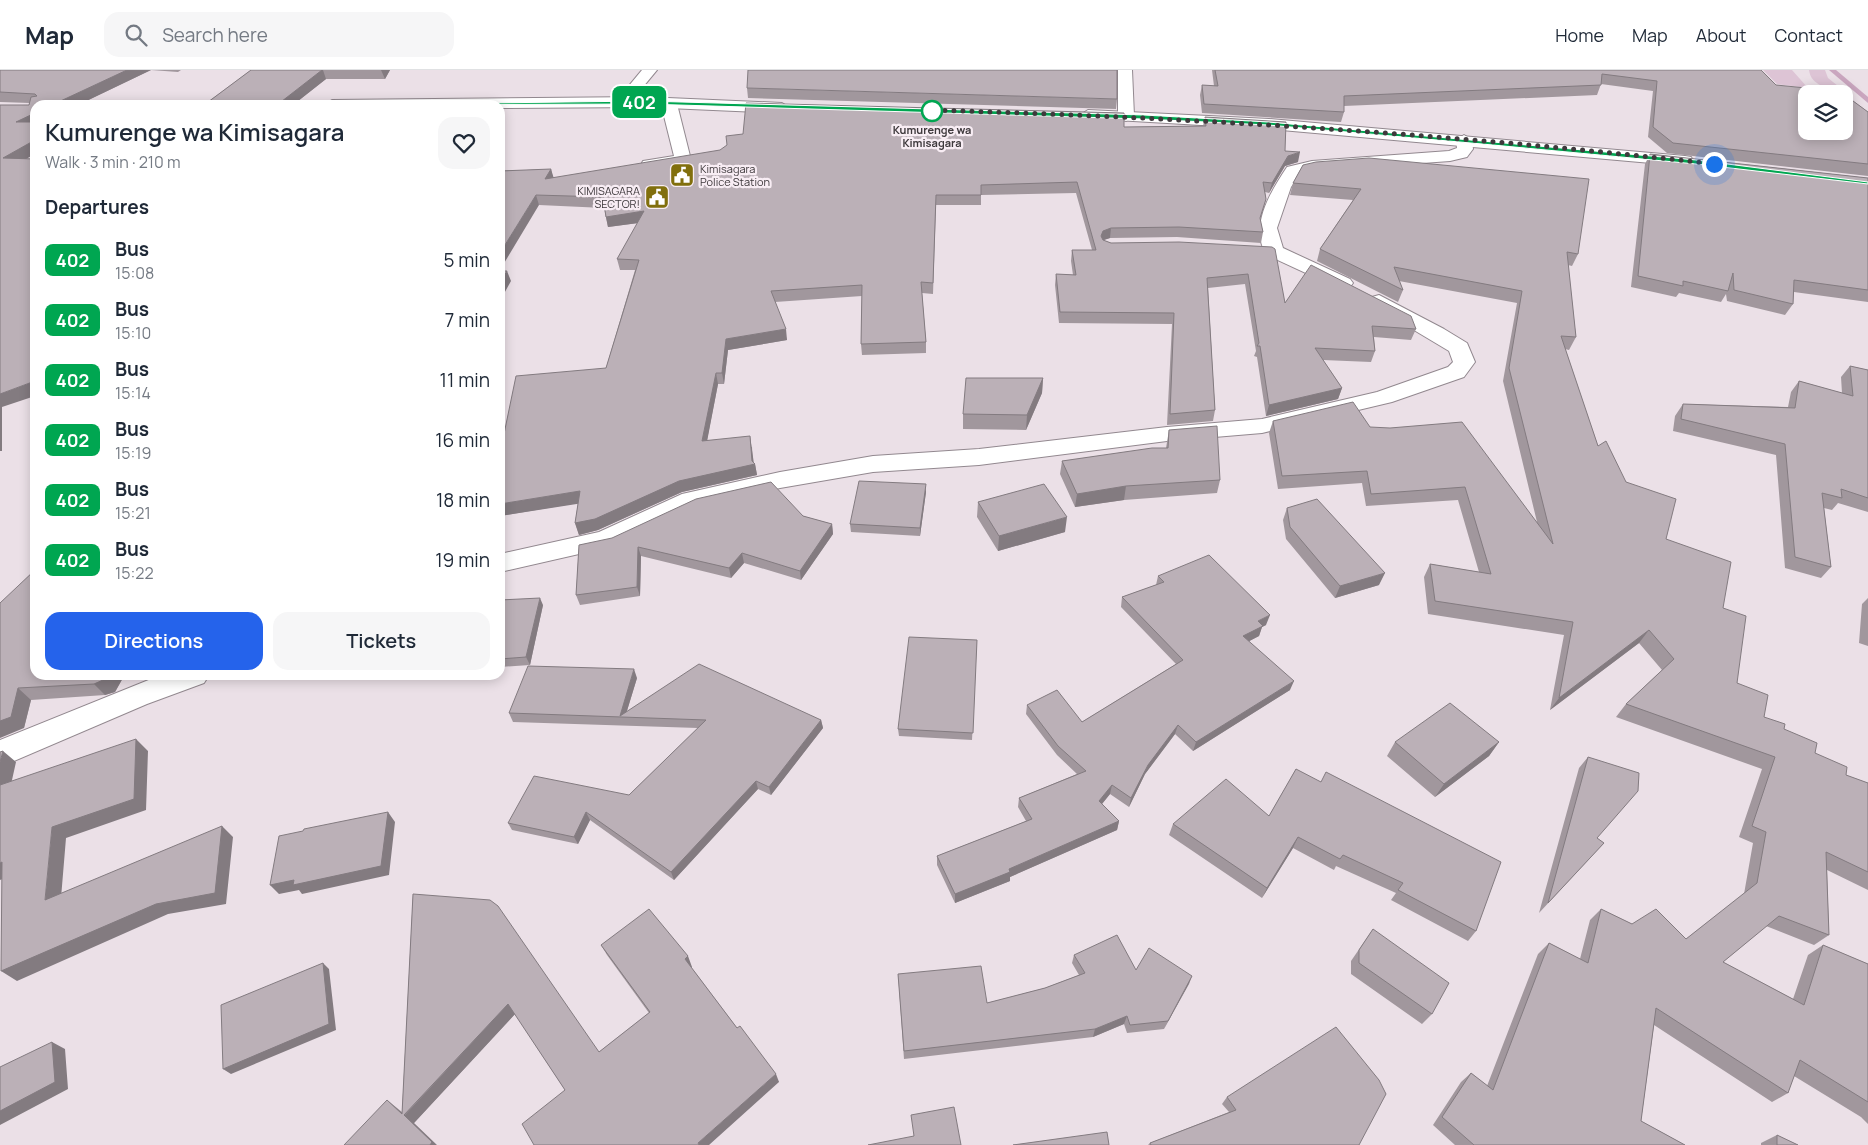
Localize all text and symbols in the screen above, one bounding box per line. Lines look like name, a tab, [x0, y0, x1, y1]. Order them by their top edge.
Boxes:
search box	[104, 12, 454, 57]
text: Map	[25, 18, 74, 51]
icon: search	[122, 21, 150, 49]
text: Search here	[162, 22, 268, 48]
text: Home	[1555, 23, 1604, 47]
text: Map	[1632, 23, 1668, 47]
text: About	[1696, 23, 1746, 47]
text: Contact	[1774, 23, 1843, 47]
map controls	[1798, 85, 1853, 140]
button: layers	[1798, 85, 1853, 140]
line badge: 402	[610, 86, 668, 118]
text: 402	[622, 90, 656, 114]
marker: Kumurenge wa Kimisagara	[921, 100, 943, 122]
text: Kumurenge wa Kimisagara	[45, 115, 345, 148]
button: heart	[438, 117, 490, 169]
place label: Kumurenge wa Kimisagara	[893, 122, 971, 150]
text: Walk · 3 min · 210 m	[45, 151, 181, 173]
your location	[1702, 152, 1727, 177]
place label: Kimisagara Police Station	[700, 161, 770, 189]
public building icon: Kimisagara Police Station	[669, 162, 695, 188]
place label: KIMISAGARA SECTOR!	[577, 183, 640, 211]
public building icon: KIMISAGARA SECTOR!	[644, 184, 670, 210]
text: Departures	[45, 194, 149, 220]
text: Bus	[115, 236, 149, 262]
text: 5 min	[443, 247, 490, 273]
text: 402	[56, 248, 89, 272]
text: 15:08	[115, 262, 154, 284]
text: Bus	[115, 296, 149, 322]
text: 7 min	[445, 307, 490, 333]
text: 402	[56, 308, 89, 332]
text: 15:10	[115, 322, 151, 344]
text: Bus	[115, 356, 149, 382]
text: 11 min	[440, 367, 490, 393]
text: 402	[56, 368, 89, 392]
text: 15:14	[115, 382, 151, 404]
text: Bus	[115, 416, 149, 442]
text: 16 min	[435, 427, 490, 453]
text: 402	[56, 428, 89, 452]
text: 15:19	[115, 442, 151, 464]
text: Bus	[115, 476, 149, 502]
text: 18 min	[436, 487, 490, 513]
text: 402	[56, 488, 89, 512]
text: 15:21	[115, 502, 151, 524]
text: Bus	[115, 536, 149, 562]
text: 19 min	[435, 547, 490, 573]
text: 402	[56, 548, 89, 572]
text: 15:22	[115, 562, 154, 584]
button: Directions	[45, 612, 263, 670]
button: Tickets	[273, 612, 490, 670]

